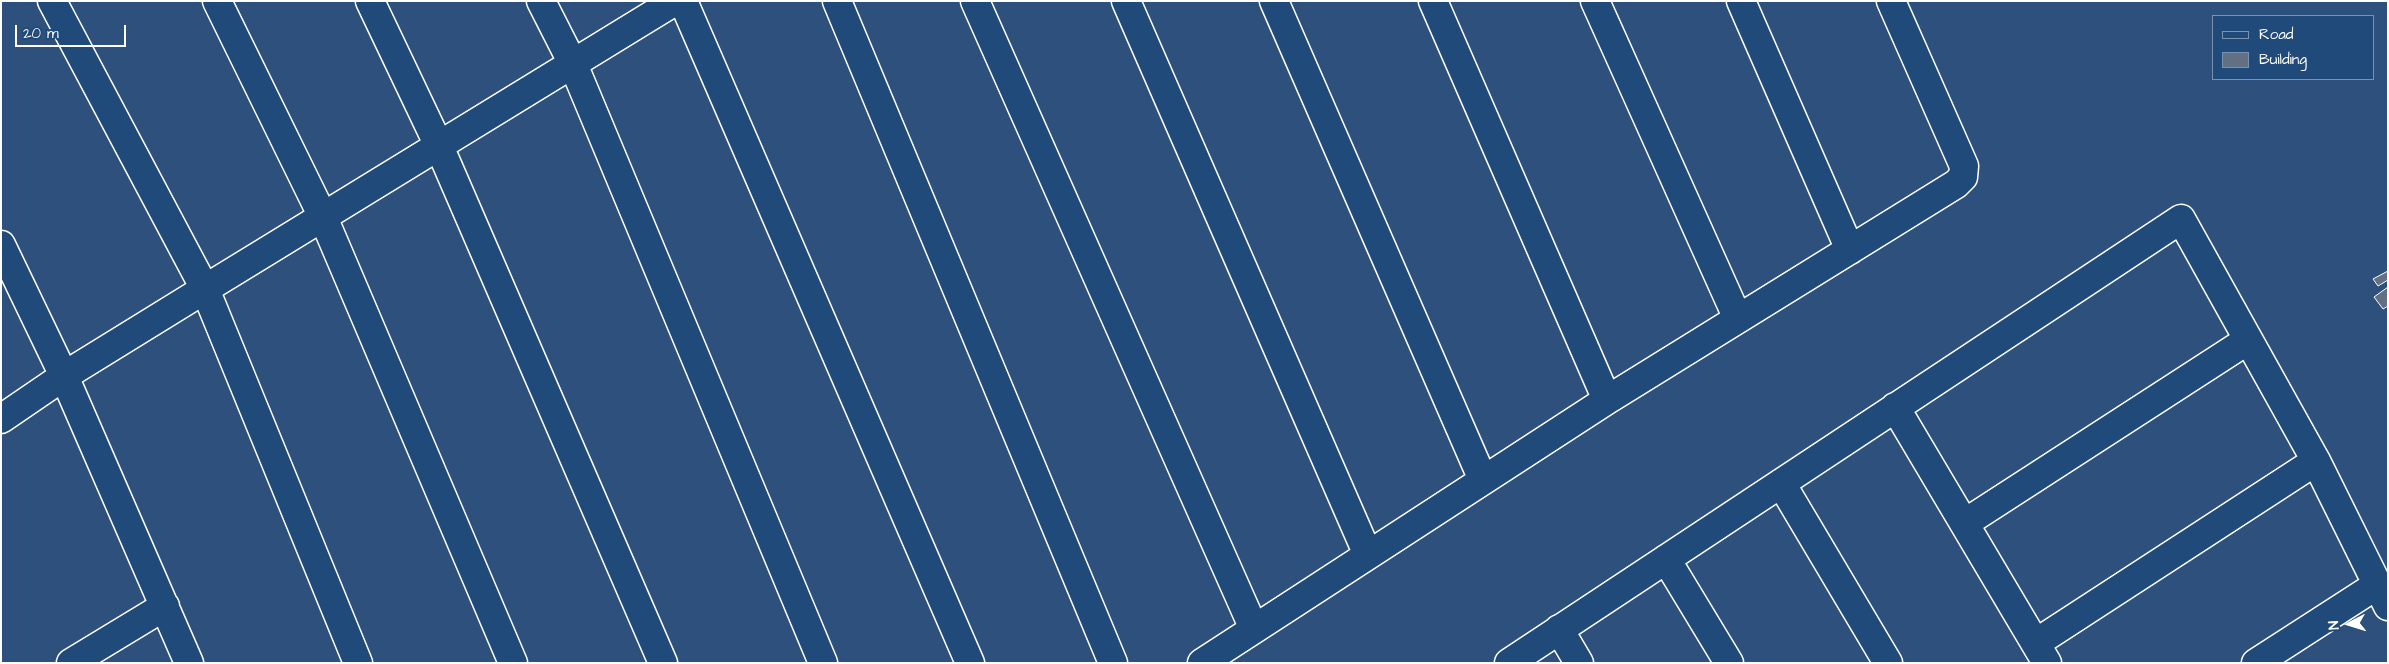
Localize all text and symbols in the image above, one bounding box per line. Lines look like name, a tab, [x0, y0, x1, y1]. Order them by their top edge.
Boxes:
scale bar	[18, 15, 129, 47]
legend	[2212, 15, 2374, 80]
text: 20 m	[23, 23, 59, 44]
text: Road	[2259, 24, 2293, 45]
text: Building	[2259, 49, 2307, 70]
north arrow	[2324, 599, 2374, 649]
text: N	[2324, 620, 2344, 631]

